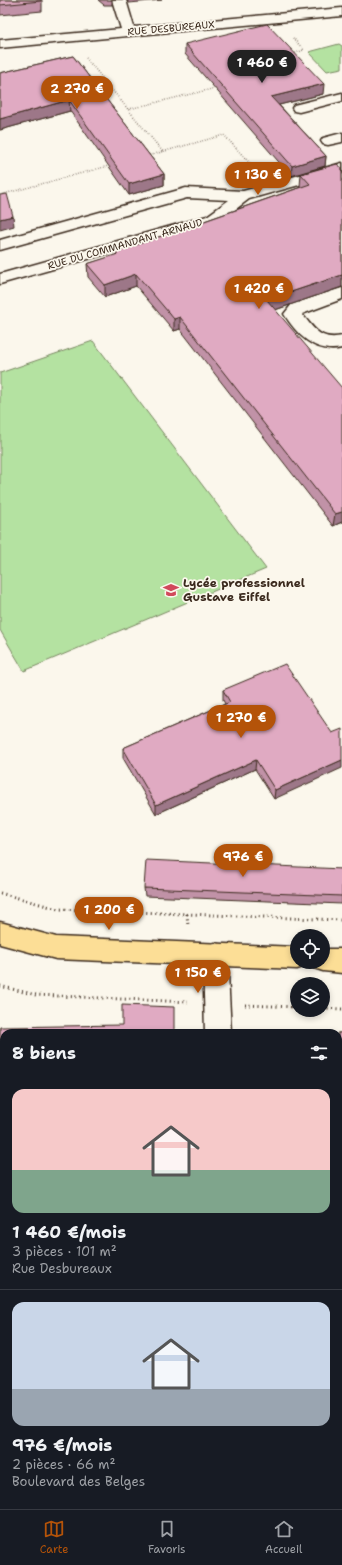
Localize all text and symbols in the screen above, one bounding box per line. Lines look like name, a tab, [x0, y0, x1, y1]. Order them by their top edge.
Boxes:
street label: RUE DESBUREAUX	[127, 18, 216, 38]
pin: 1 460 €	[225, 50, 299, 84]
text: 1 460 €	[236, 54, 288, 71]
pin: 2 270 €	[40, 76, 114, 110]
text: 2 270 €	[50, 80, 104, 97]
pin: 1 130 €	[221, 162, 295, 196]
text: 1 130 €	[234, 166, 282, 183]
street label: RUE DU COMMANDANT ARNAUD	[46, 215, 204, 272]
pin: 1 420 €	[222, 276, 296, 310]
text: 1 420 €	[234, 280, 284, 297]
place label: Lycée professionnel Gustave Eiffel	[183, 575, 305, 605]
school or university icon: Lycée professionnel Gustave Eiffel	[162, 581, 180, 599]
pin: 1 270 €	[204, 705, 278, 739]
text: 1 270 €	[216, 709, 266, 726]
pin: 976 €	[215, 844, 271, 878]
text: 976 €	[223, 848, 263, 865]
pin: 1 200 €	[72, 897, 146, 931]
text: 1 200 €	[84, 901, 134, 918]
map controls	[290, 929, 330, 1017]
button: locate	[290, 929, 330, 969]
pin: 1 150 €	[161, 960, 235, 994]
text: 1 150 €	[174, 964, 222, 981]
button: layers	[290, 977, 330, 1017]
text: 8 biens	[12, 1042, 76, 1064]
icon: filters	[308, 1042, 330, 1064]
icon: home	[135, 1115, 207, 1187]
text: 1 460 €/mois	[12, 1221, 126, 1243]
text: 3 pièces · 101 m²	[12, 1243, 117, 1260]
text: Rue Desbureaux	[12, 1260, 112, 1277]
icon: home	[135, 1328, 207, 1400]
text: 976 €/mois	[12, 1434, 112, 1456]
text: 2 pièces · 66 m²	[12, 1456, 115, 1473]
text: Boulevard des Belges	[12, 1473, 145, 1490]
tab: Carte	[40, 1518, 69, 1557]
tab: Favoris	[148, 1518, 186, 1557]
tab: Accueil	[265, 1518, 302, 1557]

